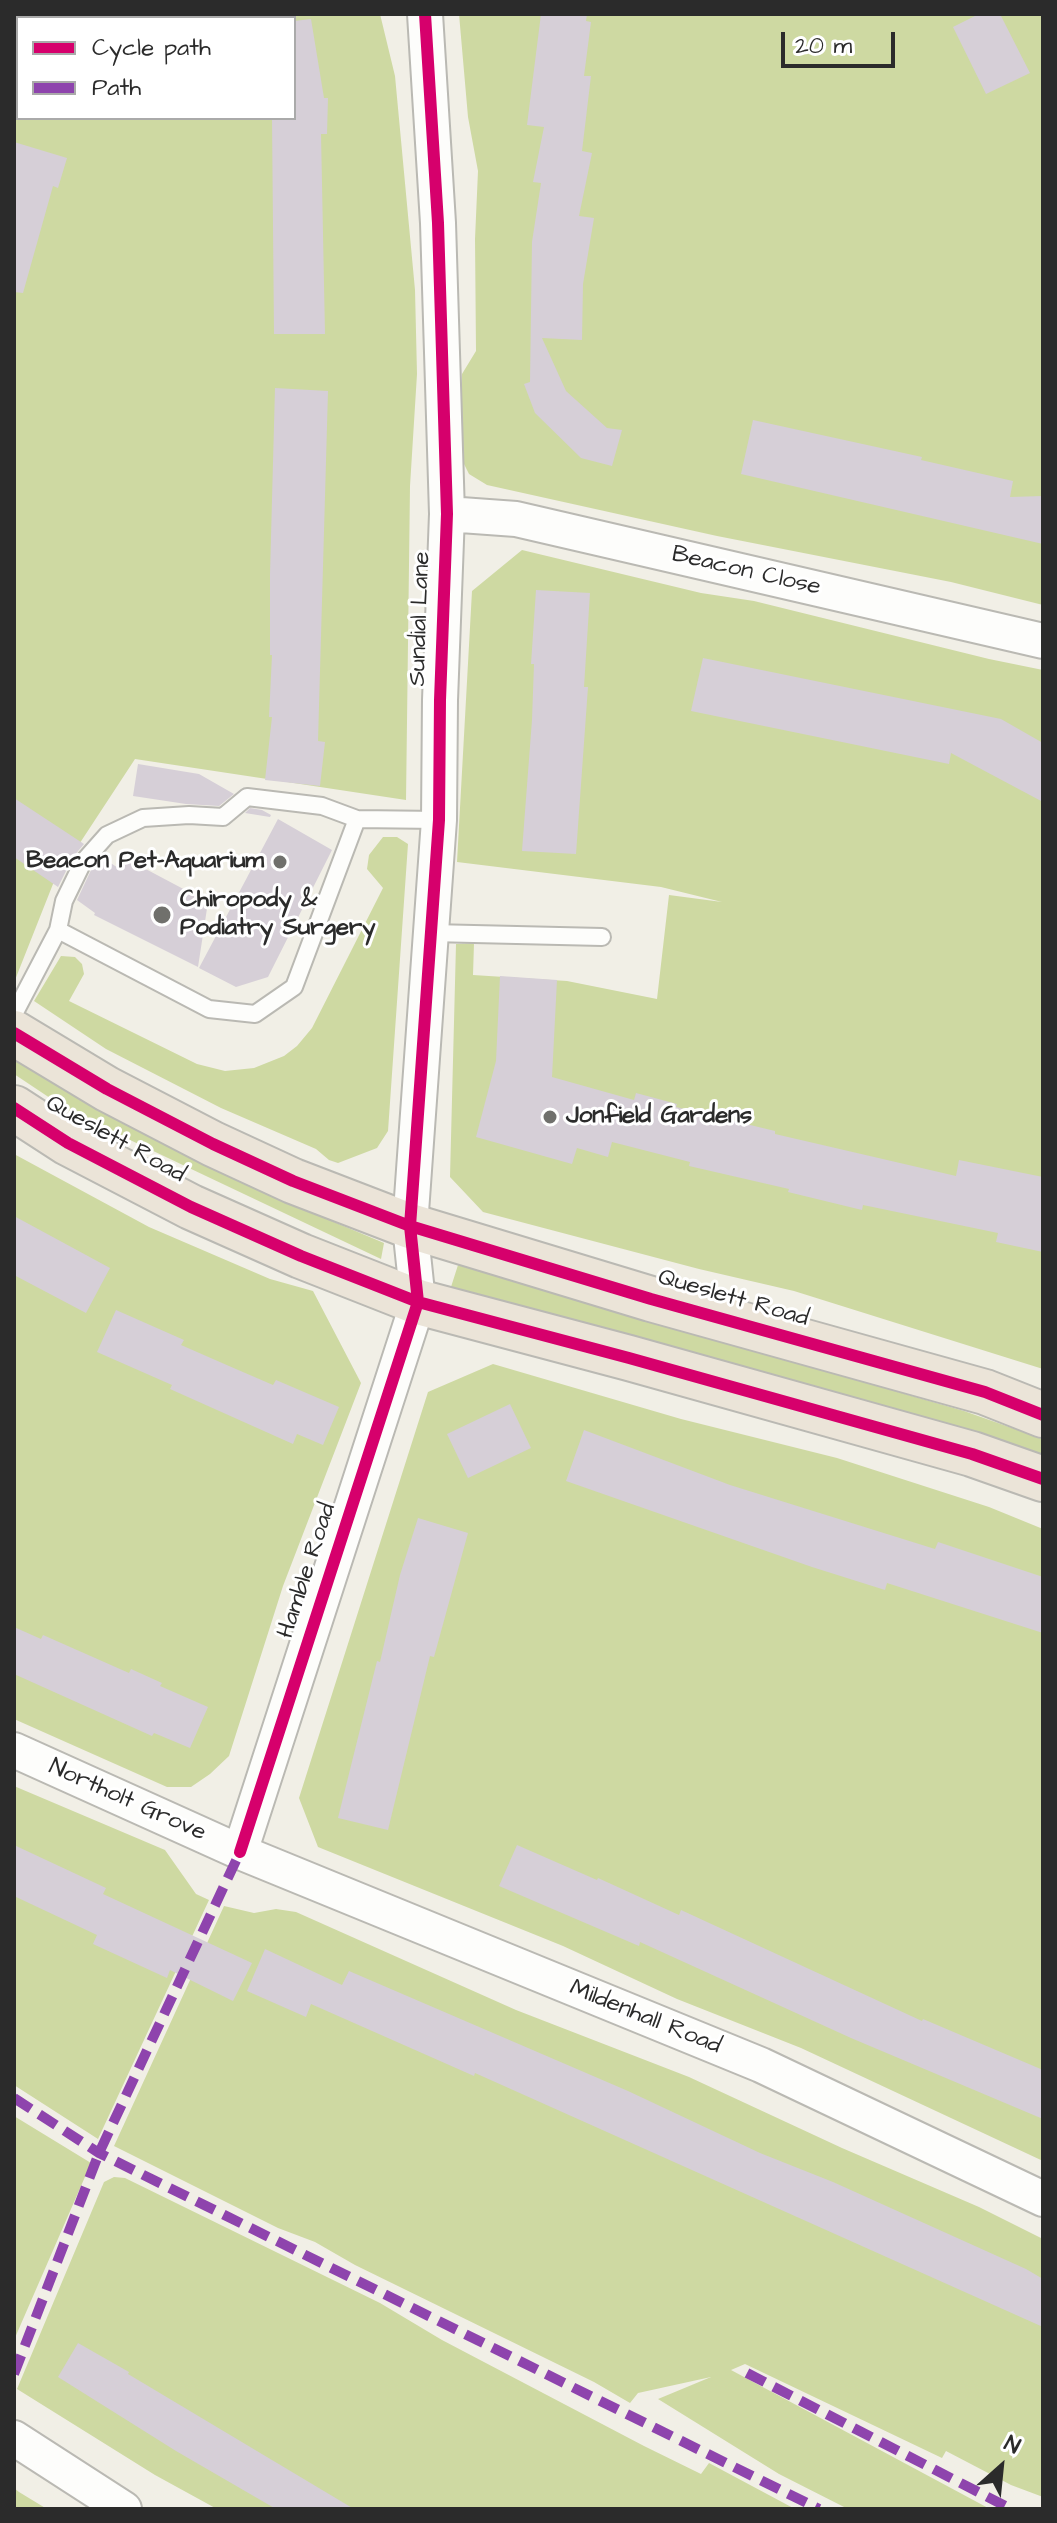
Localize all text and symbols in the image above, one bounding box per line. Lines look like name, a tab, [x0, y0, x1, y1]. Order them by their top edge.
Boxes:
legend	[16, 16, 296, 120]
scale bar	[785, 16, 899, 66]
text: 20 m	[795, 29, 852, 63]
text: Cycle path	[92, 31, 211, 65]
text: Path	[92, 71, 141, 105]
street label: Beacon Close	[669, 541, 823, 603]
street label: Sundial Lane	[404, 551, 438, 687]
place label: Beacon Pet-Aquarium	[26, 848, 264, 876]
marker: Beacon Pet-Aquarium	[271, 853, 289, 871]
place label: Chiropody & Podiatry Surgery	[180, 887, 375, 943]
marker: Chiropody & Podiatry Surgery	[151, 904, 173, 926]
street label: Queslett Road	[40, 1090, 190, 1190]
place label: Jonfield Gardens	[566, 1103, 752, 1131]
marker: Jonfield Gardens	[541, 1108, 559, 1126]
street label: Queslett Road	[654, 1264, 812, 1334]
street label: Hamble Road	[273, 1500, 343, 1642]
street label: Northolt Grove	[44, 1754, 210, 1848]
street label: Mildenhall Road	[565, 1975, 725, 2061]
north arrow	[961, 2427, 1041, 2507]
text: N	[999, 2428, 1025, 2462]

